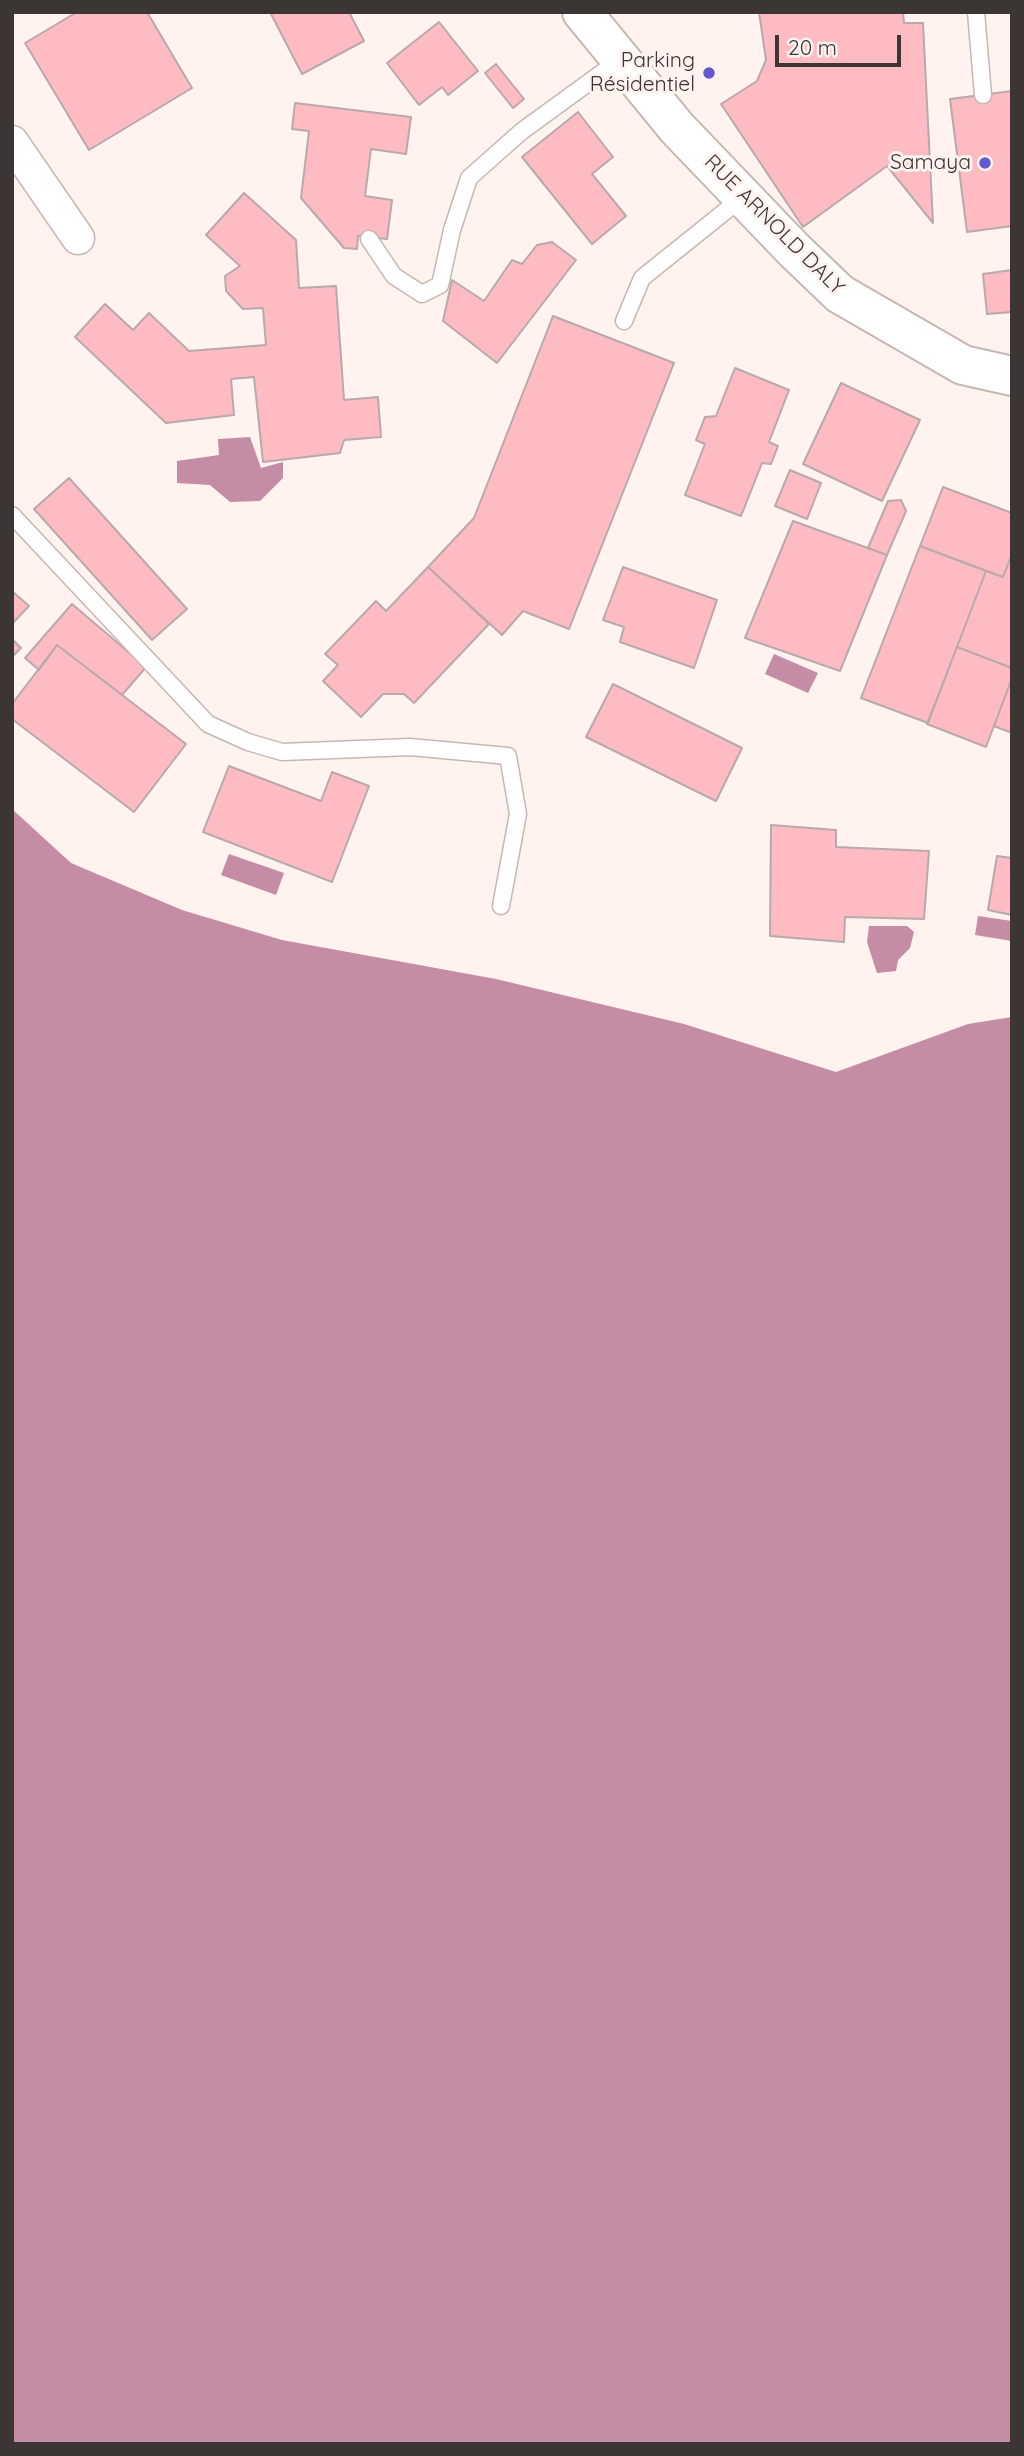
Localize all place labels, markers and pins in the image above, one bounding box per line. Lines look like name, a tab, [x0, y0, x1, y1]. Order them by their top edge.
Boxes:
place label: Parking Résidentiel	[590, 48, 695, 98]
marker: Parking Résidentiel	[701, 65, 717, 81]
place label: Samaya	[890, 150, 971, 176]
marker: Samaya	[977, 155, 993, 171]

